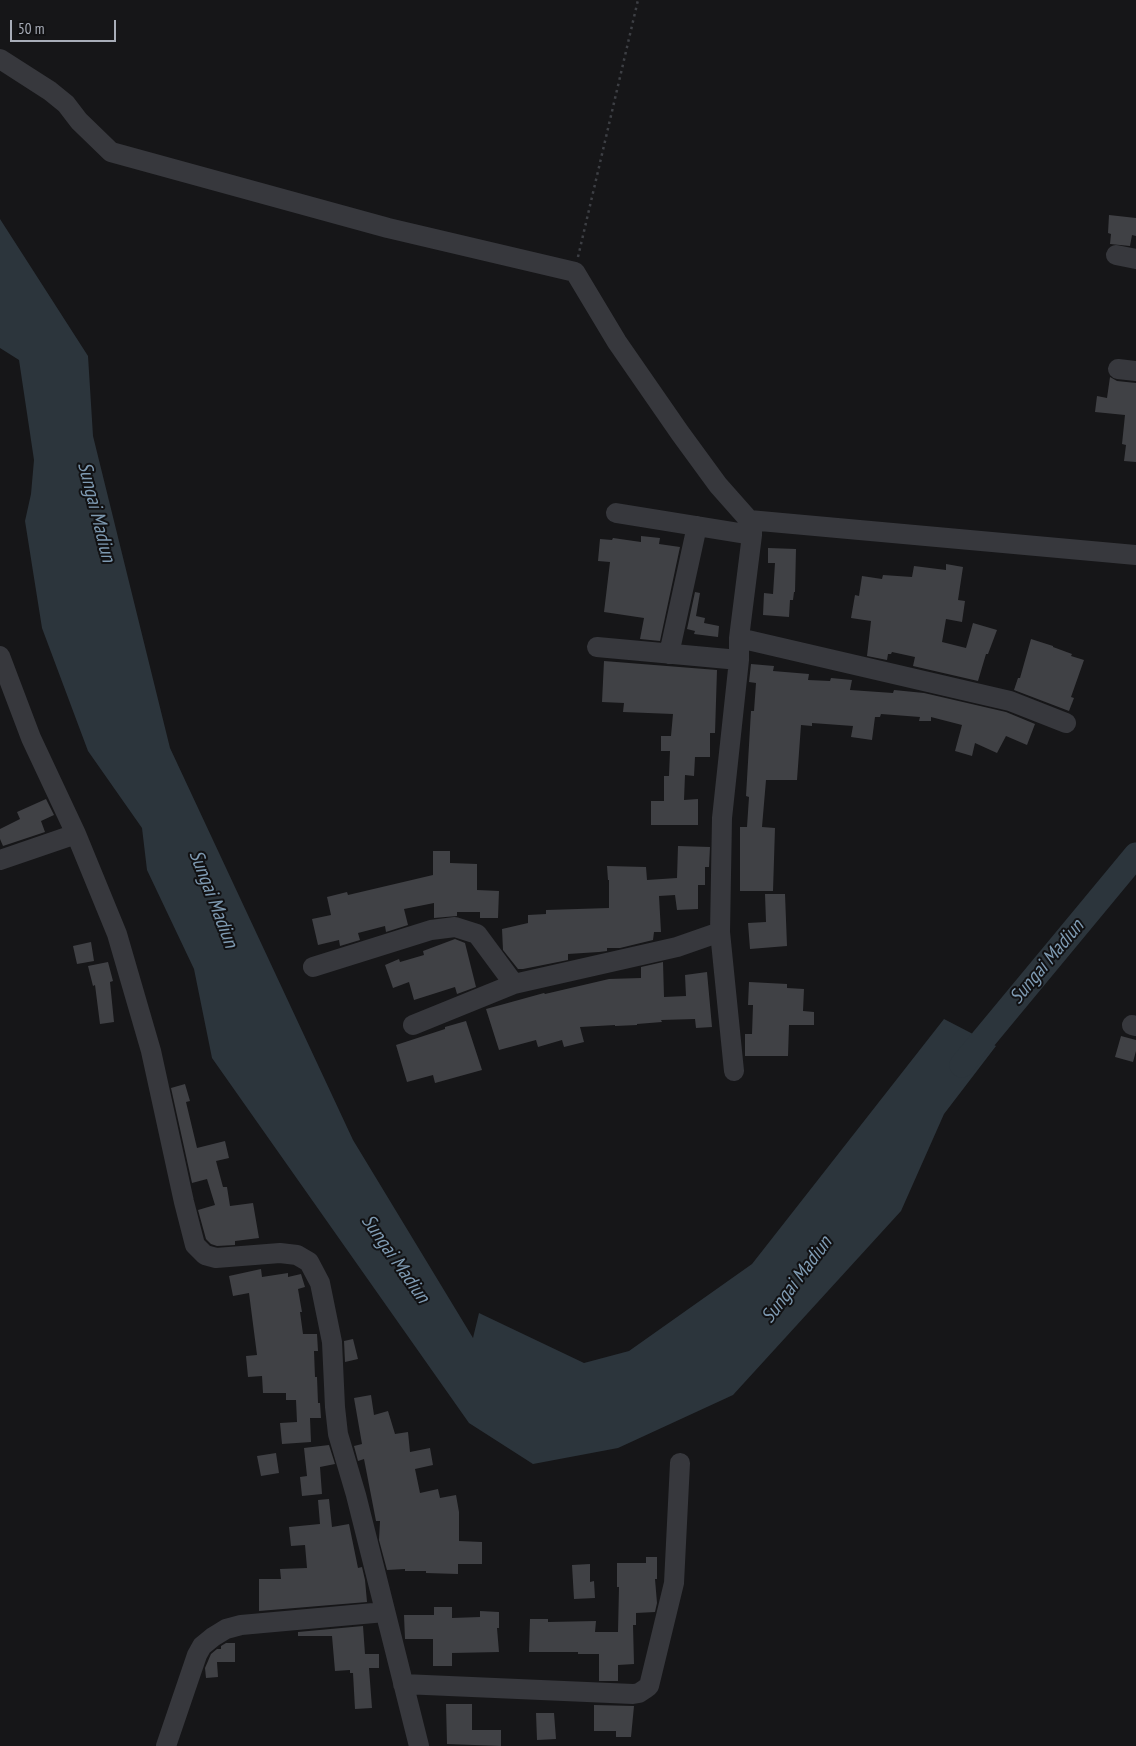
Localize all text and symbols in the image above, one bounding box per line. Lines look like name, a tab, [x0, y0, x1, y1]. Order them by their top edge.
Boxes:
scale bar	[12, 10, 119, 42]
text: 50 m	[18, 19, 44, 38]
water label: Sungai Madiun	[72, 459, 120, 565]
water label: Sungai Madiun	[183, 847, 243, 951]
water label: Sungai Madiun	[1005, 915, 1089, 1009]
water label: Sungai Madiun	[356, 1210, 434, 1308]
water label: Sungai Madiun	[757, 1232, 837, 1328]

